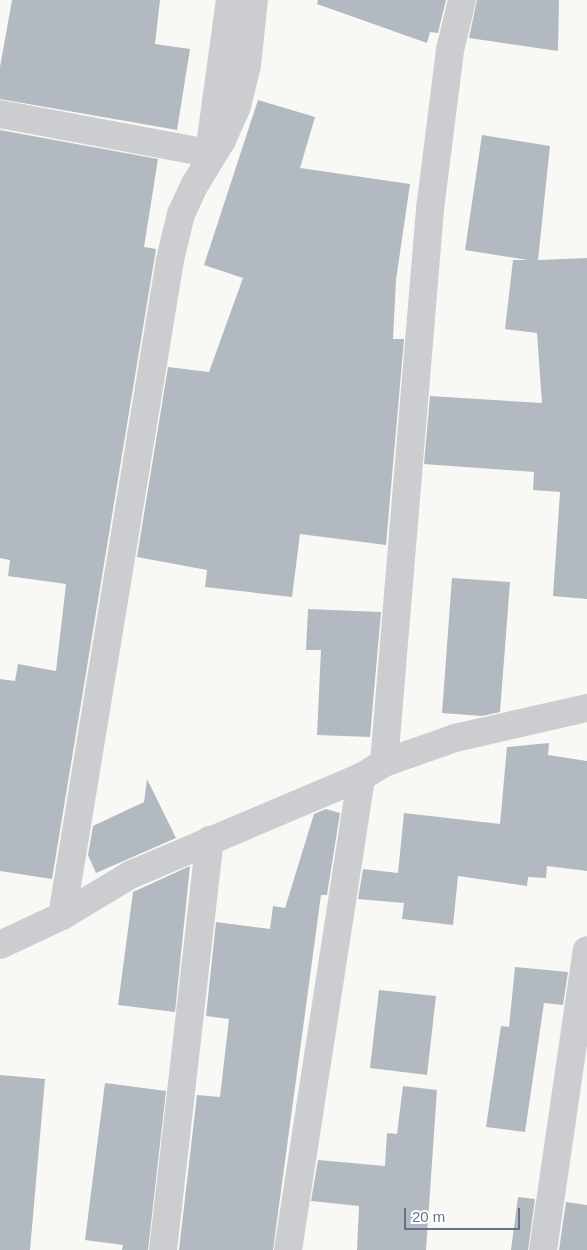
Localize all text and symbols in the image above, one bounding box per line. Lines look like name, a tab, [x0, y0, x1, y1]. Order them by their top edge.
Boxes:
scale bar	[407, 1198, 523, 1230]
text: 20 m	[412, 1208, 445, 1225]

